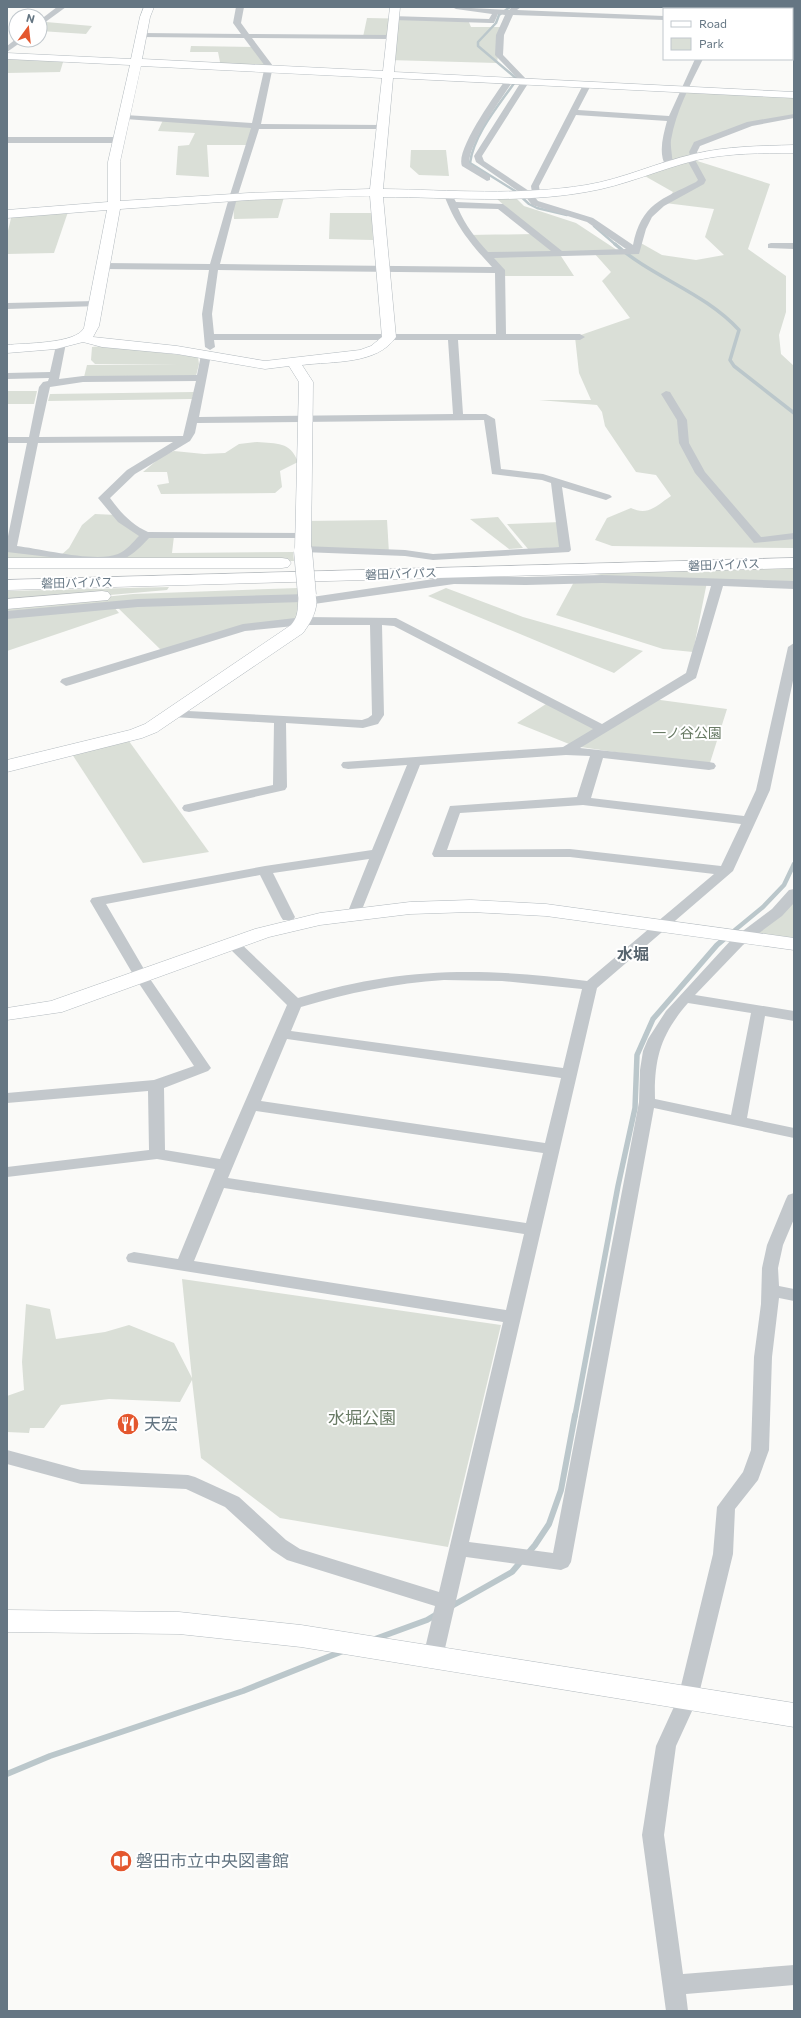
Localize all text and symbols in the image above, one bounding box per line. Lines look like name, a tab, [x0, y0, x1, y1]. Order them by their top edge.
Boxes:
north arrow	[8, 8, 48, 48]
legend	[663, 8, 793, 60]
text: N	[25, 11, 36, 25]
text: Road	[699, 16, 727, 30]
text: Park	[699, 36, 725, 50]
street label: 磐田バイパス	[688, 556, 760, 572]
street label: 磐田バイパス	[365, 565, 437, 581]
street label: 磐田バイパス	[41, 574, 113, 590]
park label: 一ノ谷公園	[652, 724, 722, 741]
district label: 水堀	[617, 944, 649, 963]
park label: 水堀公園	[328, 1407, 396, 1428]
restaurant icon: 天宏	[115, 1411, 141, 1437]
place label: 天宏	[144, 1413, 178, 1434]
library icon: 磐田市立中央図書館	[108, 1848, 134, 1874]
place label: 磐田市立中央図書館	[136, 1850, 289, 1871]

